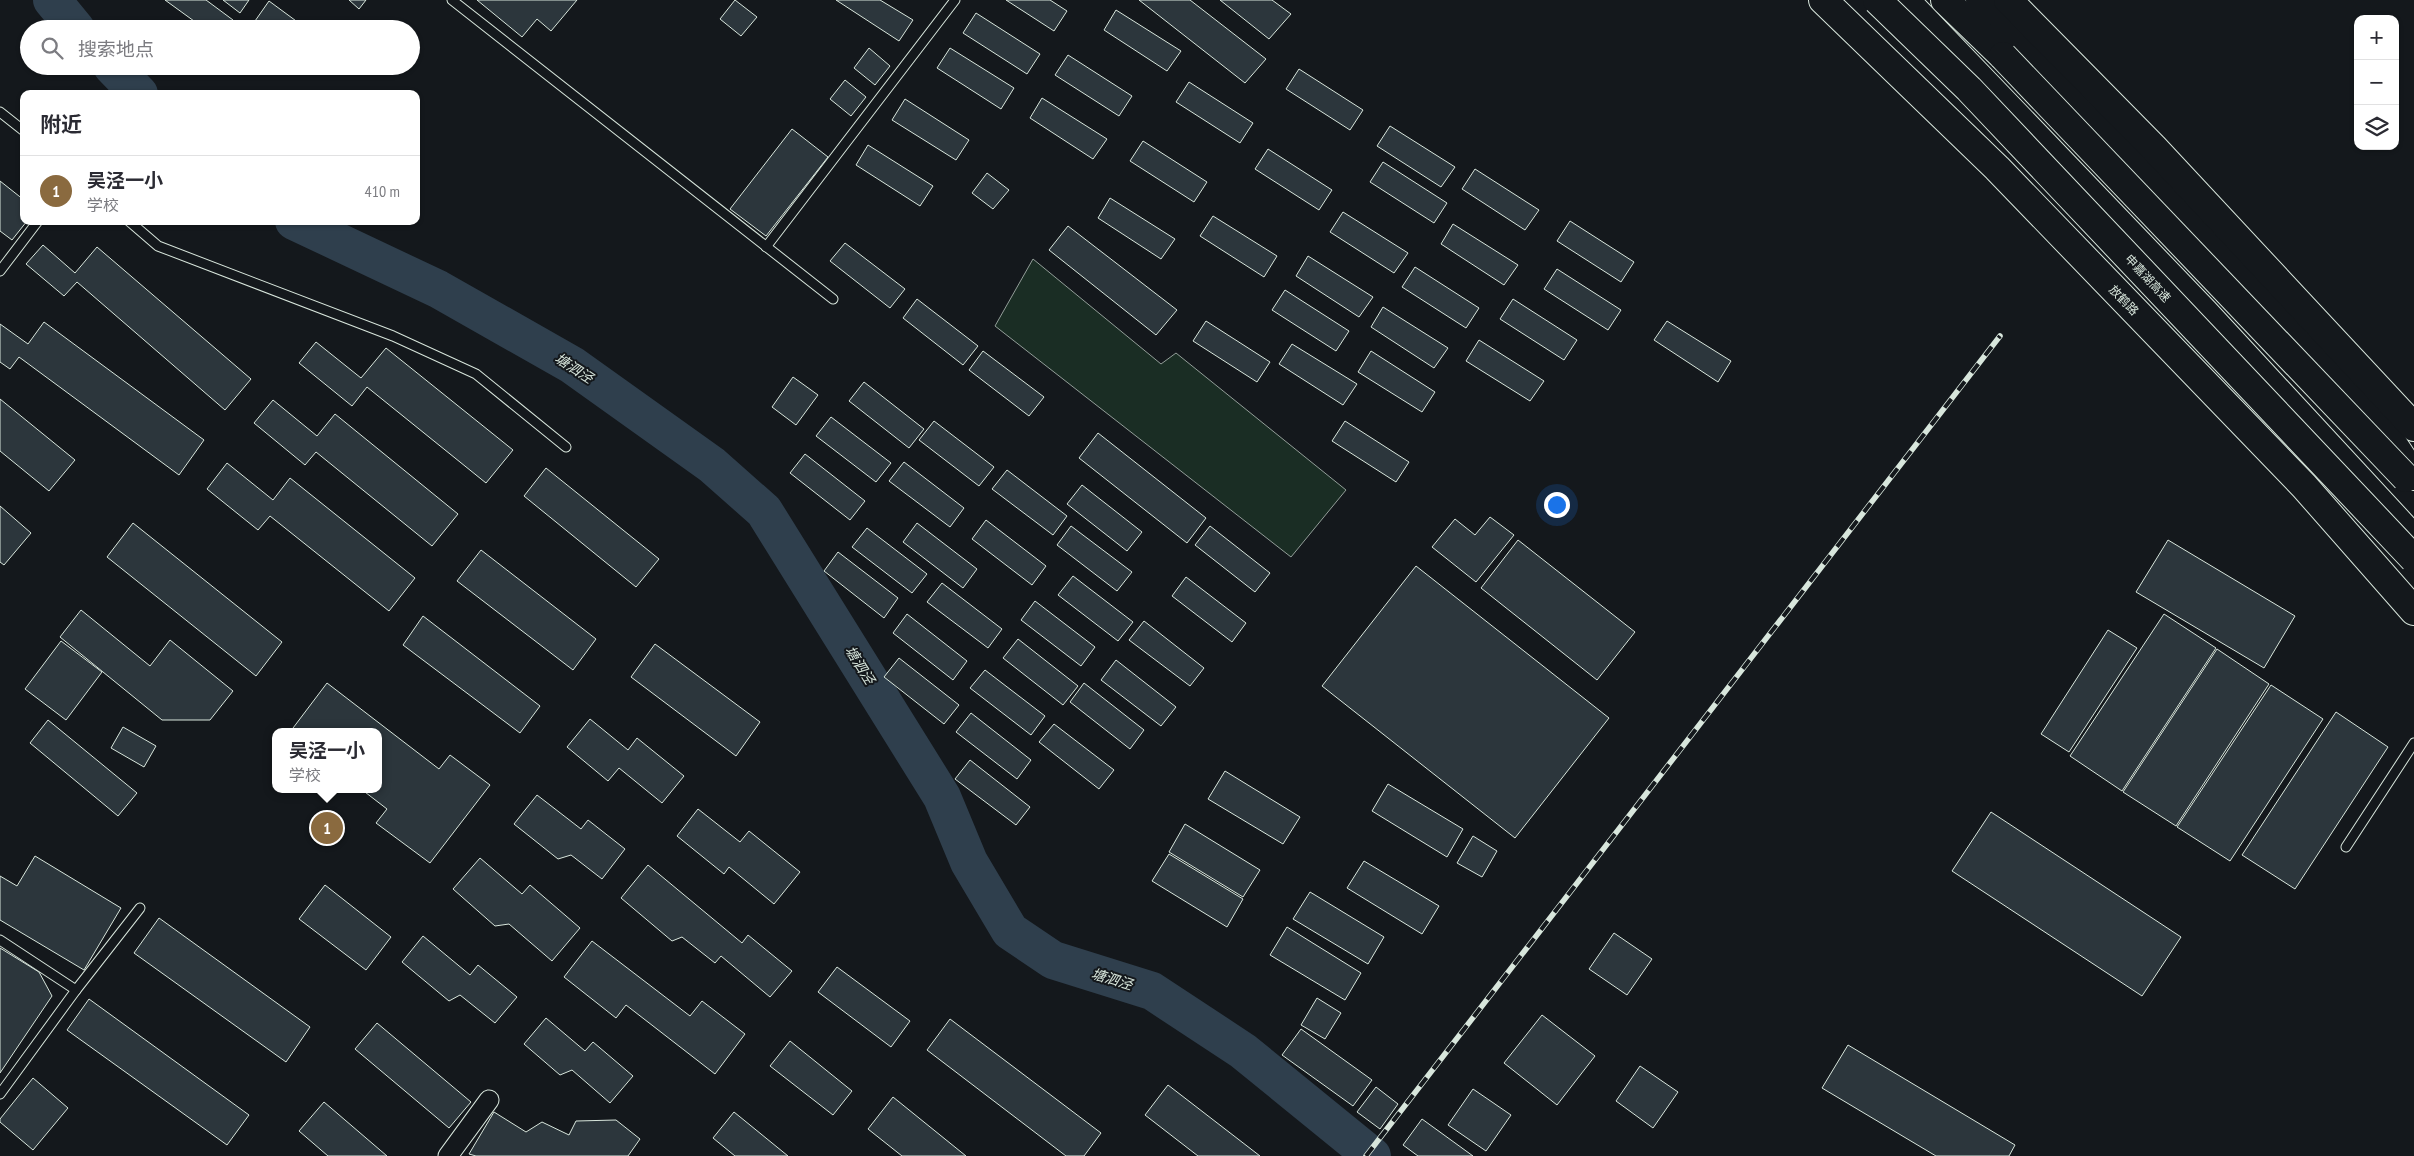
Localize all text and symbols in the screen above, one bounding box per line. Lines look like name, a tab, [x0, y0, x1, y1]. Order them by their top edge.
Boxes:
map controls	[2354, 15, 2399, 150]
button: +	[2354, 15, 2399, 60]
search box	[20, 20, 420, 75]
icon: search	[38, 34, 66, 62]
text: 搜索地点	[78, 37, 154, 61]
button: −	[2354, 60, 2399, 105]
button: layers	[2354, 105, 2399, 150]
text: 附近	[40, 111, 82, 138]
text: 吴泾一小	[87, 168, 163, 192]
text: 1	[52, 181, 60, 201]
text: 410 m	[365, 181, 400, 201]
text: 学校	[87, 195, 119, 215]
street label: 申嘉湖高速	[2122, 251, 2174, 305]
street label: 放鹤路	[2106, 282, 2142, 318]
water label: 塘泗泾	[551, 349, 598, 388]
your location	[1544, 492, 1570, 518]
water label: 塘泗泾	[841, 642, 880, 689]
popup	[272, 728, 382, 793]
text: 吴泾一小	[289, 738, 365, 762]
text: 学校	[289, 765, 321, 785]
pin: 1	[311, 809, 343, 847]
water label: 塘泗泾	[1089, 964, 1137, 994]

